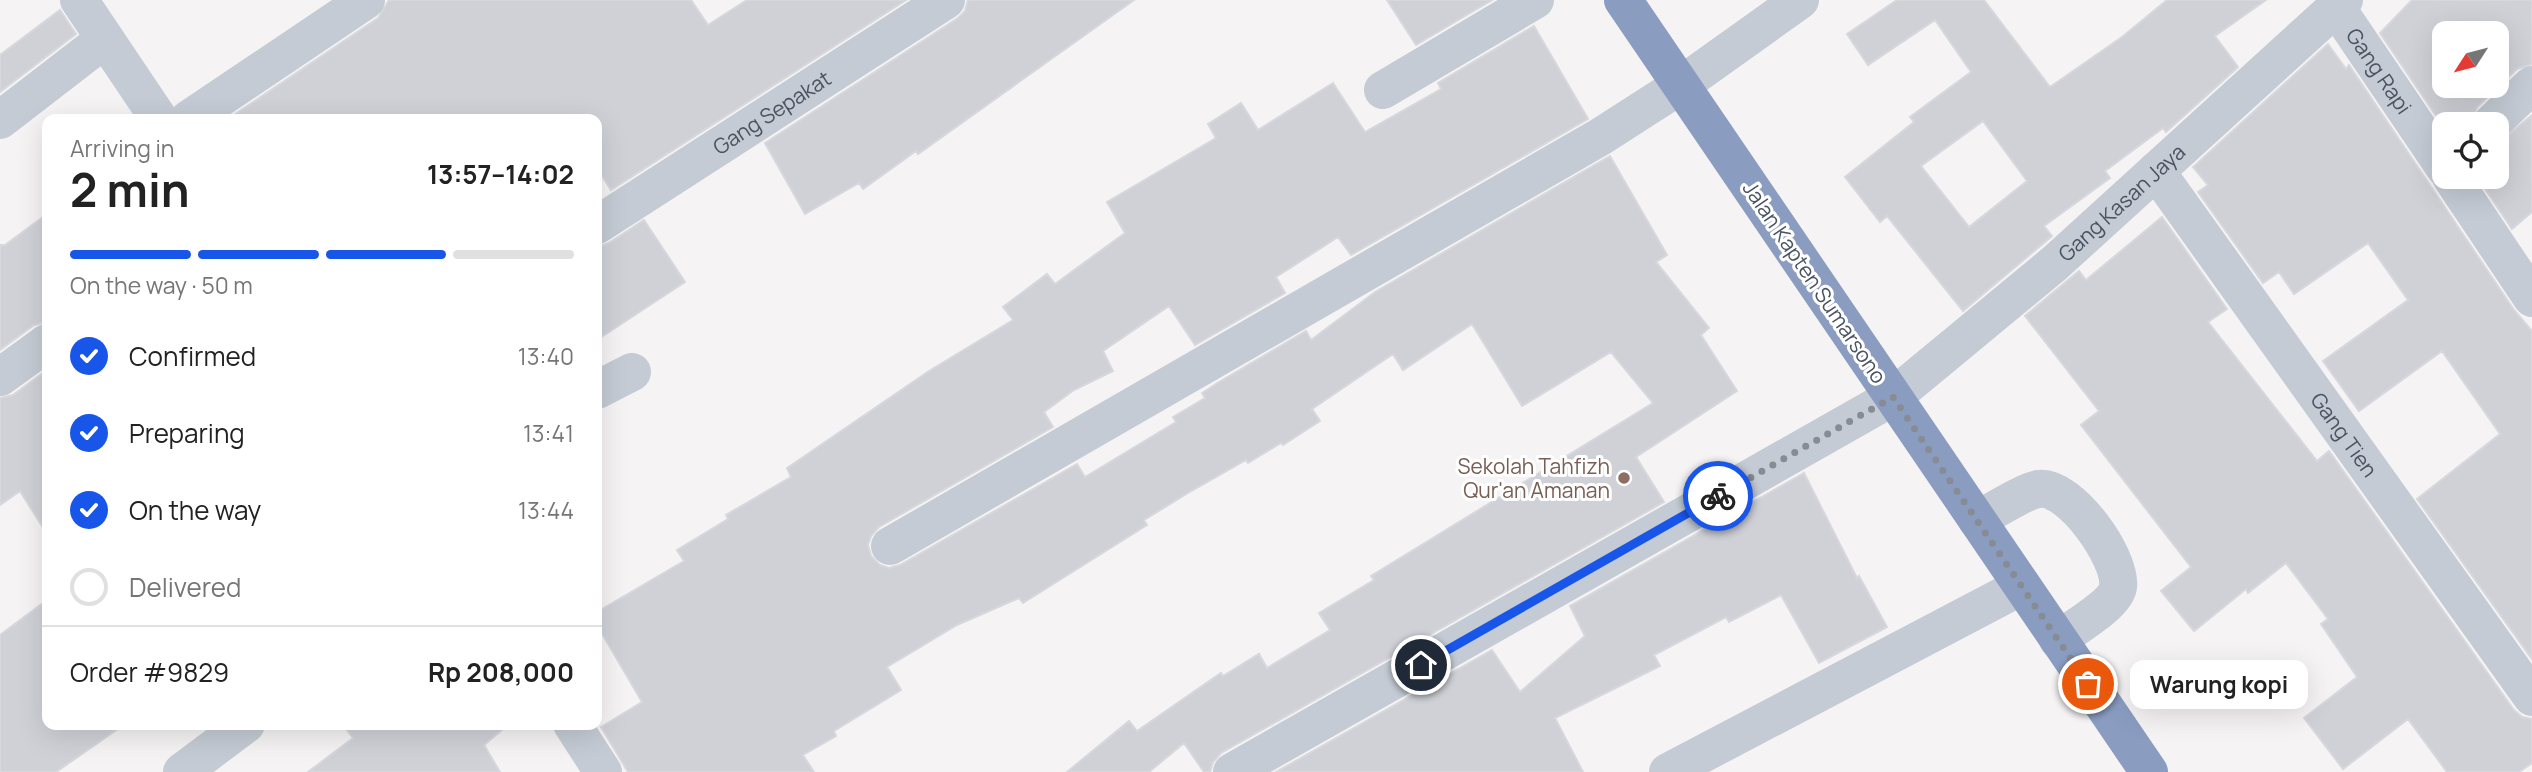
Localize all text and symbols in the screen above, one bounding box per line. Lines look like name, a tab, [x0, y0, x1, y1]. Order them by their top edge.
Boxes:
north arrow	[2432, 21, 2510, 98]
map controls	[2432, 21, 2509, 189]
street label: Gang Rapi	[2340, 22, 2418, 119]
street label: Gang Sepakat	[707, 64, 836, 161]
button: locate	[2432, 112, 2509, 189]
text: Arriving in	[70, 132, 175, 164]
street label: Gang Kasan Jaya	[2052, 138, 2191, 268]
text: 13:57–14:02	[427, 156, 574, 192]
text: 2 min	[70, 158, 190, 221]
street label: Jalan Kapten Sumarsono	[1737, 175, 1893, 389]
text: On the way · 50 m	[70, 269, 253, 301]
icon: check	[70, 337, 108, 375]
text: Confirmed	[129, 338, 256, 374]
text: 13:40	[518, 340, 574, 372]
street label: Gang Tien	[2305, 387, 2384, 482]
icon: check	[70, 414, 108, 452]
text: Preparing	[129, 415, 245, 451]
text: 13:41	[523, 417, 574, 449]
place label: Sekolah Tahfizh Qur'an Amanan	[1457, 452, 1610, 504]
courier	[1683, 461, 1753, 531]
marker: Sekolah Tahfizh Qur'an Amanan	[1616, 470, 1632, 486]
icon: bike	[1699, 477, 1737, 515]
icon: check	[70, 491, 108, 529]
text: On the way	[129, 492, 261, 528]
text: 13:44	[518, 494, 574, 526]
text: Delivered	[129, 569, 241, 605]
pin	[1391, 635, 1451, 695]
icon: home	[1402, 646, 1440, 684]
text: Order #9829	[70, 654, 229, 690]
text: Rp 208,000	[428, 654, 574, 690]
pin	[2058, 654, 2118, 714]
callout: Warung kopi	[2130, 660, 2308, 708]
icon: bag	[2069, 665, 2107, 703]
text: Warung kopi	[2150, 668, 2288, 700]

